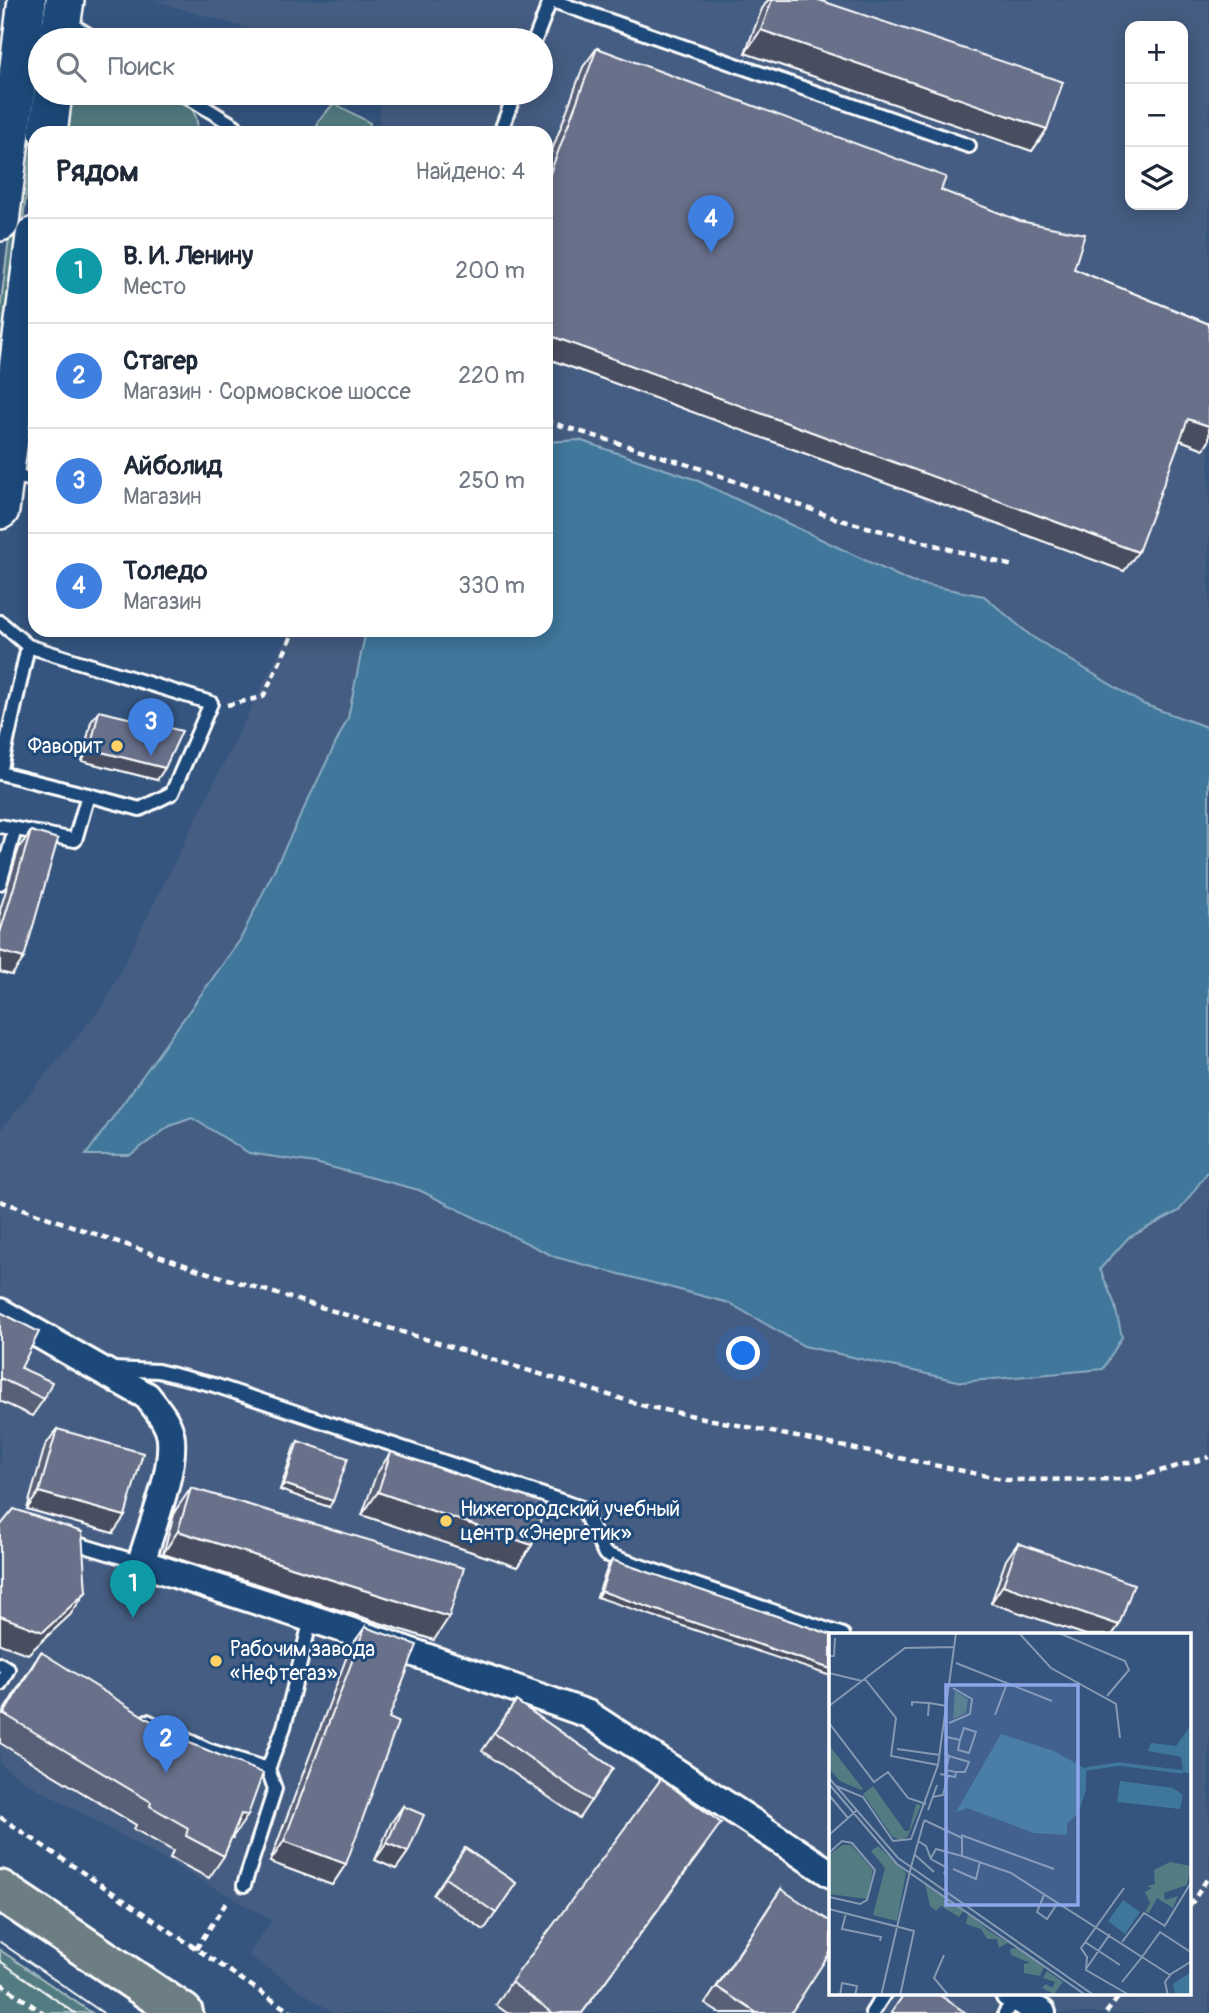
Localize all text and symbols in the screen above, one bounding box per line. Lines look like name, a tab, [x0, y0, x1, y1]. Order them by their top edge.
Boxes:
map controls	[1125, 21, 1188, 210]
button: +	[1125, 21, 1188, 84]
search box	[28, 28, 553, 105]
icon: search	[52, 48, 90, 86]
text: Поиск	[108, 51, 176, 83]
button: −	[1125, 84, 1188, 147]
button: layers	[1125, 147, 1188, 210]
text: Рядом	[56, 153, 139, 190]
text: Найдено: 4	[415, 157, 525, 186]
pin: 4	[688, 195, 734, 253]
text: В. И. Ленину	[123, 240, 253, 272]
text: 1	[75, 256, 84, 285]
text: 200 m	[455, 256, 525, 285]
text: Место	[123, 272, 186, 301]
text: Стагер	[123, 345, 198, 377]
text: 2	[73, 361, 85, 390]
text: 220 m	[458, 361, 525, 390]
text: Магазин · Сормовское шоссе	[123, 377, 411, 406]
text: Айболид	[123, 450, 222, 482]
text: 3	[73, 466, 85, 495]
text: 250 m	[459, 466, 525, 495]
text: Магазин	[123, 482, 202, 511]
text: Толедо	[123, 555, 207, 587]
text: 4	[72, 571, 86, 600]
text: 330 m	[458, 571, 525, 600]
text: Магазин	[123, 587, 202, 616]
pin: 3	[128, 698, 174, 756]
place label: Фаворит	[28, 733, 103, 760]
marker: Фаворит	[109, 738, 125, 754]
your location	[726, 1336, 760, 1370]
place label: Нижегородский учебный центр «Энергетик»	[460, 1496, 680, 1547]
marker: Нижегородский учебный центр «Энергетик»	[438, 1513, 454, 1529]
pin: 1	[110, 1560, 156, 1618]
inset map	[829, 1633, 1192, 1996]
place label: Рабочим завода «Нефтегаз»	[230, 1636, 375, 1687]
marker: Рабочим завода «Нефтегаз»	[208, 1653, 224, 1669]
pin: 2	[143, 1715, 189, 1773]

